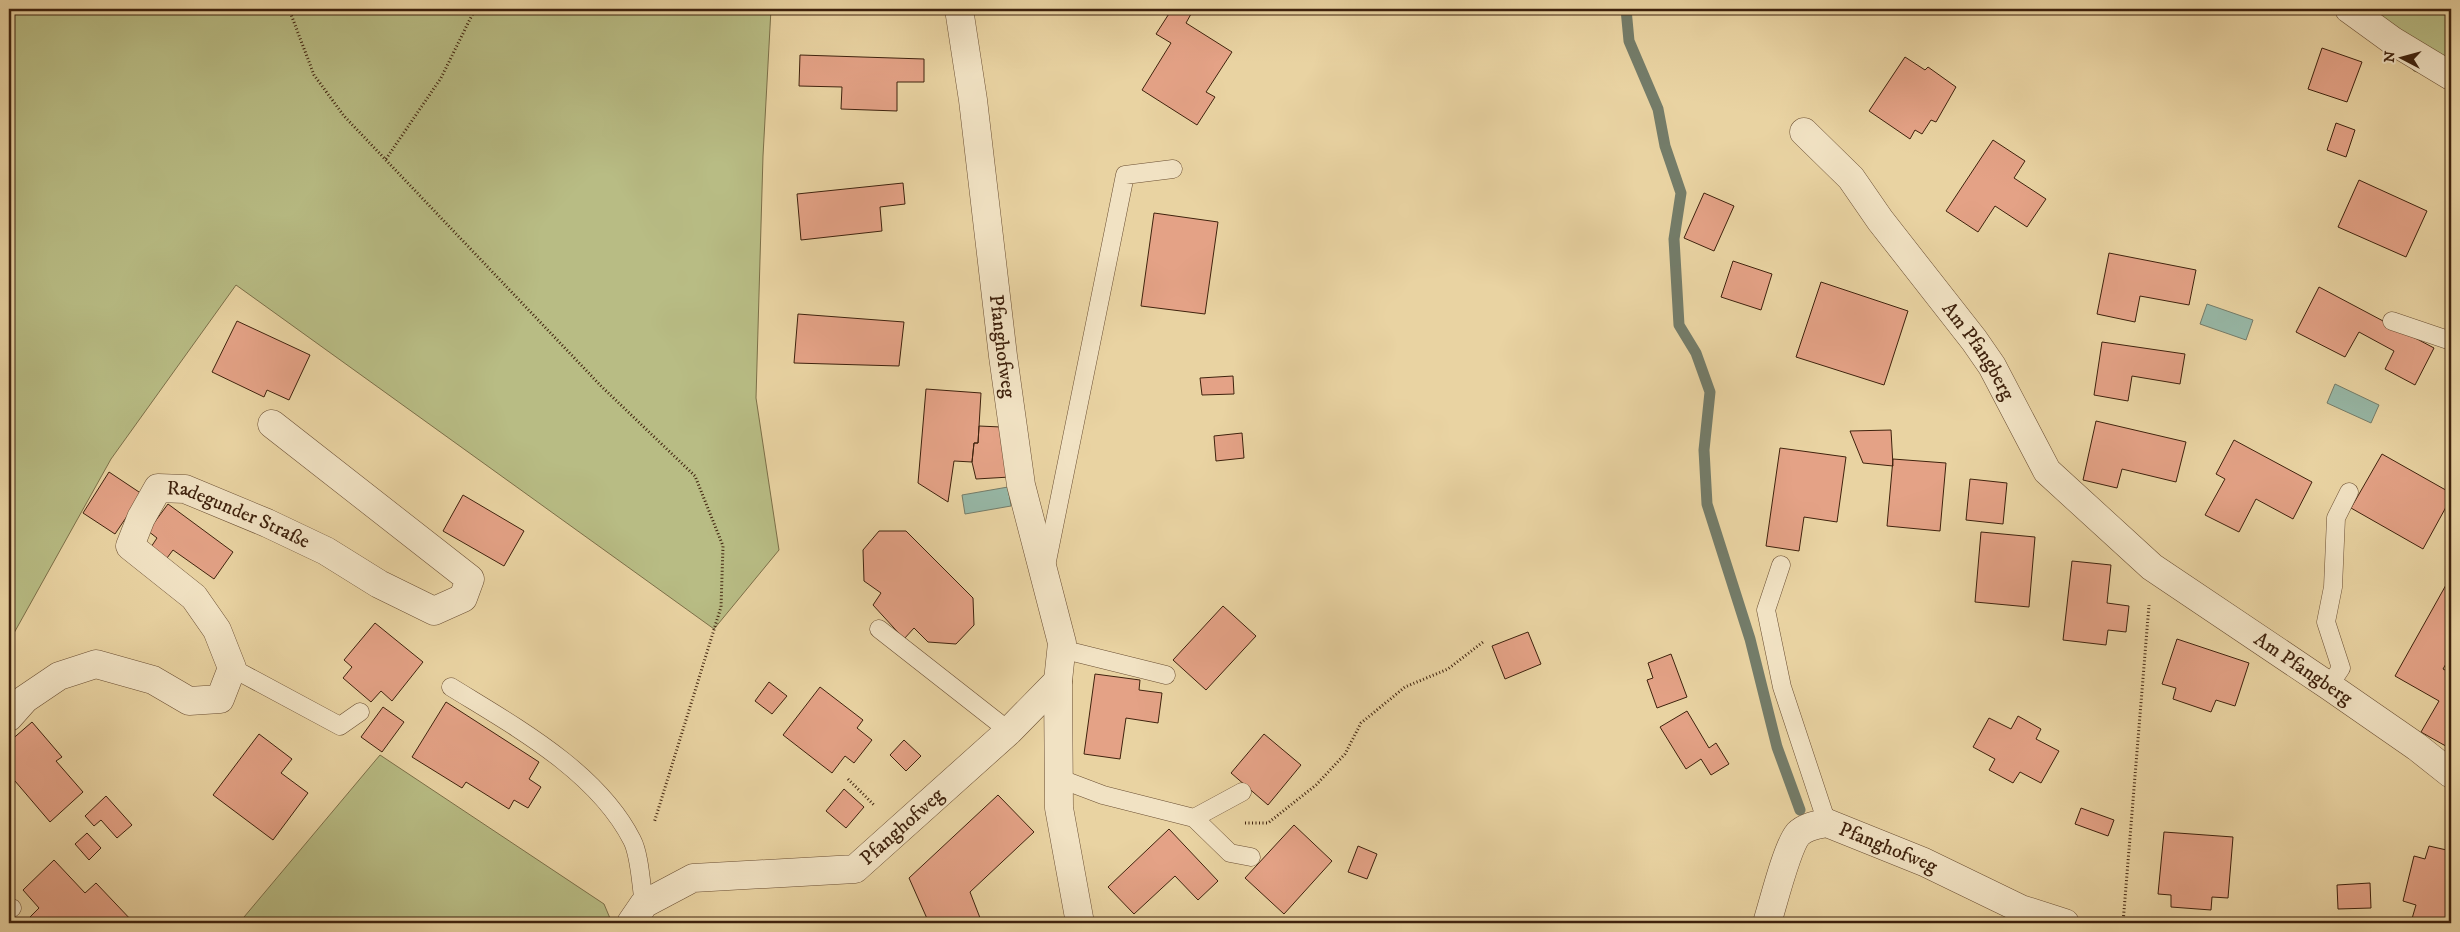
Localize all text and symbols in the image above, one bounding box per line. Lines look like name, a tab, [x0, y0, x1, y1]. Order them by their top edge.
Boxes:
north arrow	[2378, 32, 2428, 82]
text: N	[2381, 50, 2400, 63]
street label: Pfanghofweg	[983, 293, 1021, 400]
street label: Am Pfangberg	[1936, 297, 2020, 405]
street label: Radegunder Straße	[166, 476, 314, 554]
street label: Am Pfangberg	[2249, 627, 2358, 711]
street label: Pfanghofweg	[855, 783, 949, 871]
street label: Pfanghofweg	[1835, 817, 1942, 879]

